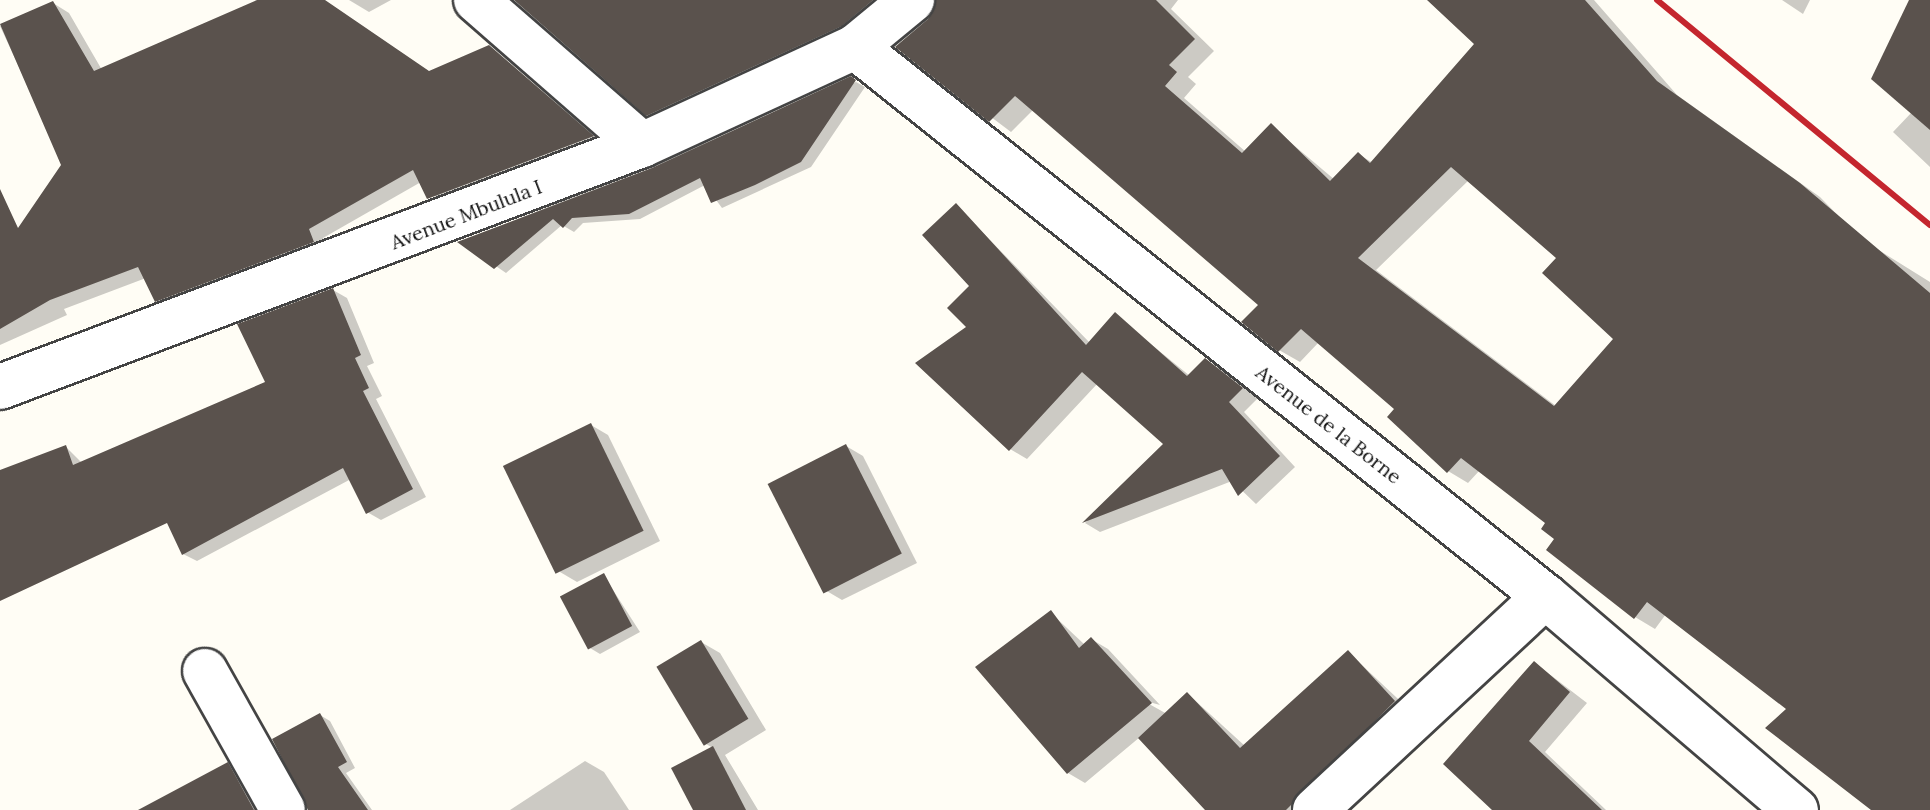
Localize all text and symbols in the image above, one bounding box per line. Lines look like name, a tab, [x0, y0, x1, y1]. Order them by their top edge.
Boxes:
street label: Avenue Mbulula I	[387, 174, 545, 254]
street label: Avenue de la Borne	[1251, 360, 1407, 488]

